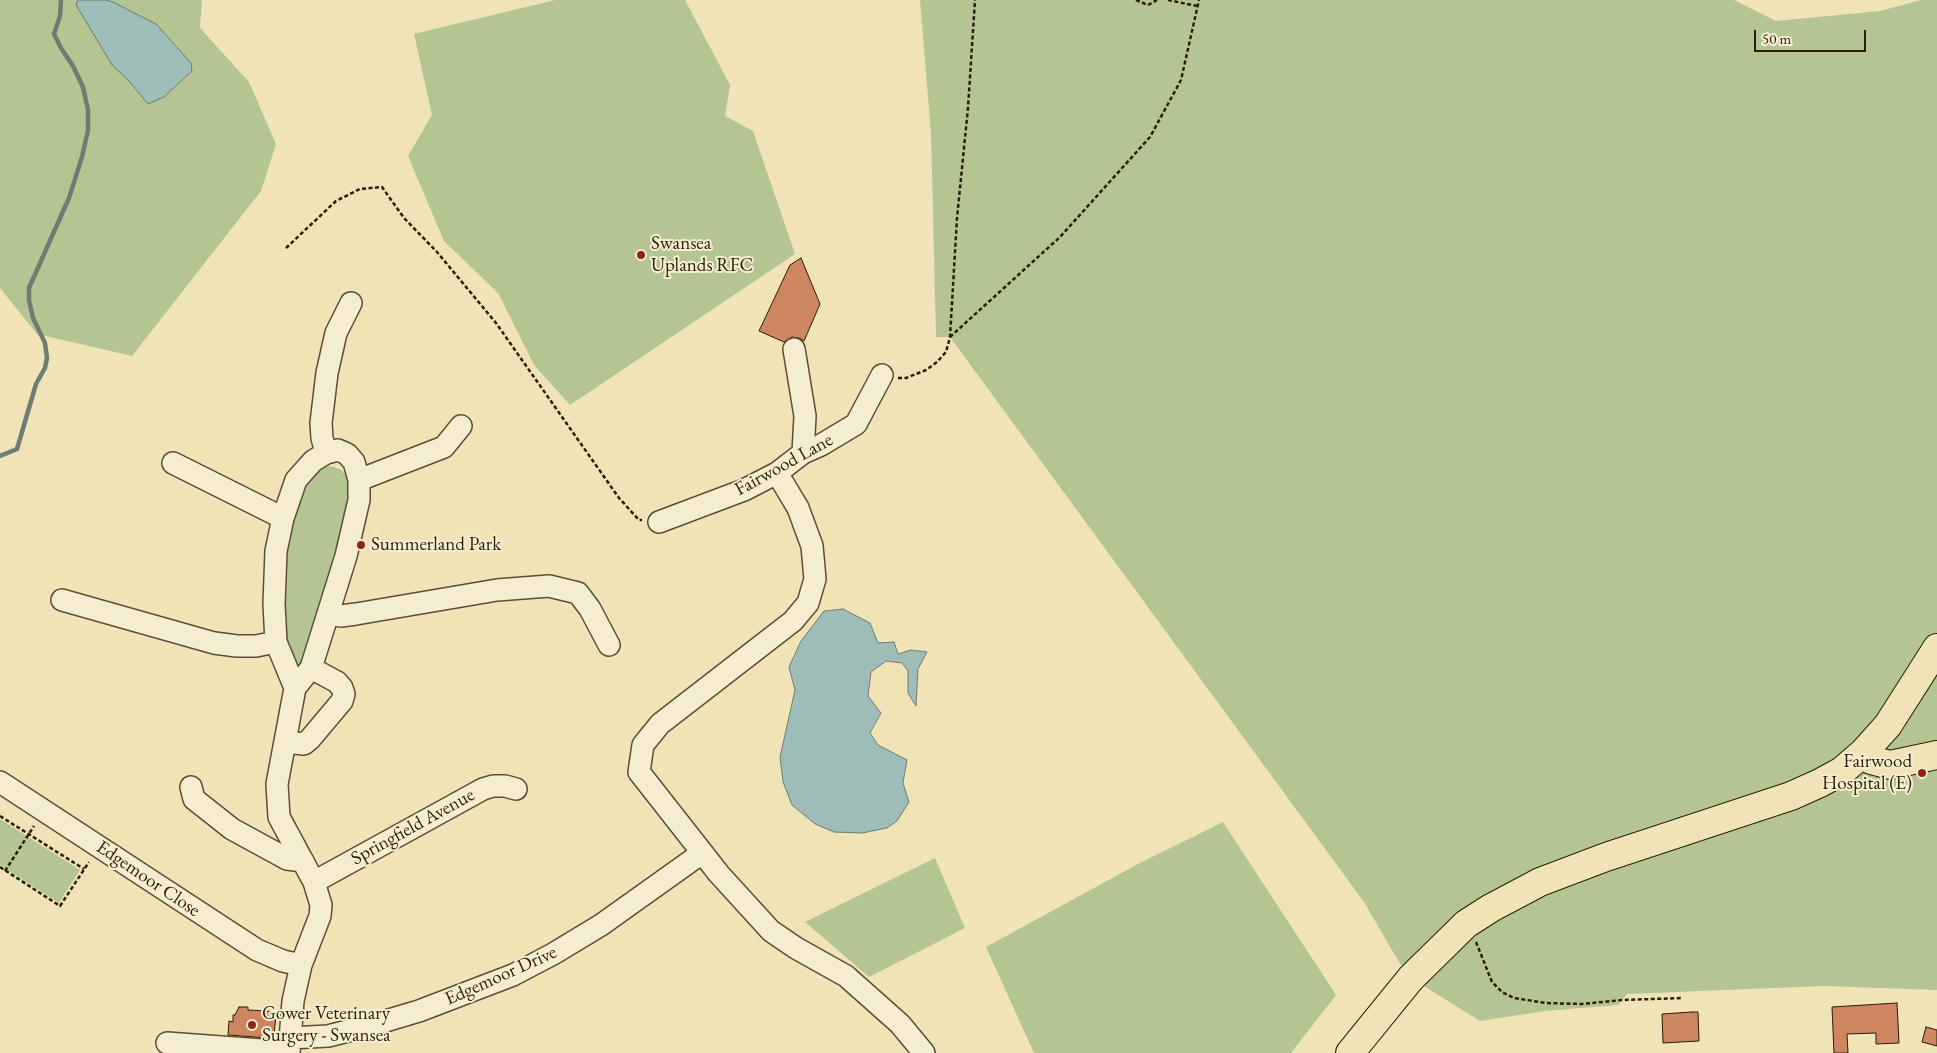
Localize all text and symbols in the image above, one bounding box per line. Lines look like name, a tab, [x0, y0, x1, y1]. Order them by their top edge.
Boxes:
scale bar	[1757, 20, 1870, 52]
text: 50 m	[1762, 29, 1791, 48]
place label: Swansea Uplands RFC	[651, 233, 753, 277]
marker: Swansea Uplands RFC	[635, 249, 647, 261]
street label: Fairwood Lane	[731, 429, 837, 501]
place label: Summerland Park	[371, 534, 501, 556]
marker: Summerland Park	[355, 539, 367, 551]
place label: Fairwood Hospital (E)	[1822, 751, 1912, 795]
marker: Fairwood Hospital (E)	[1916, 767, 1928, 779]
street label: Springfield Avenue	[347, 784, 479, 870]
street label: Edgemoor Close	[92, 836, 204, 922]
street label: Edgemoor Drive	[442, 941, 560, 1011]
place label: Gower Veterinary Surgery - Swansea	[262, 1003, 391, 1047]
marker: Gower Veterinary Surgery - Swansea	[246, 1019, 258, 1031]

